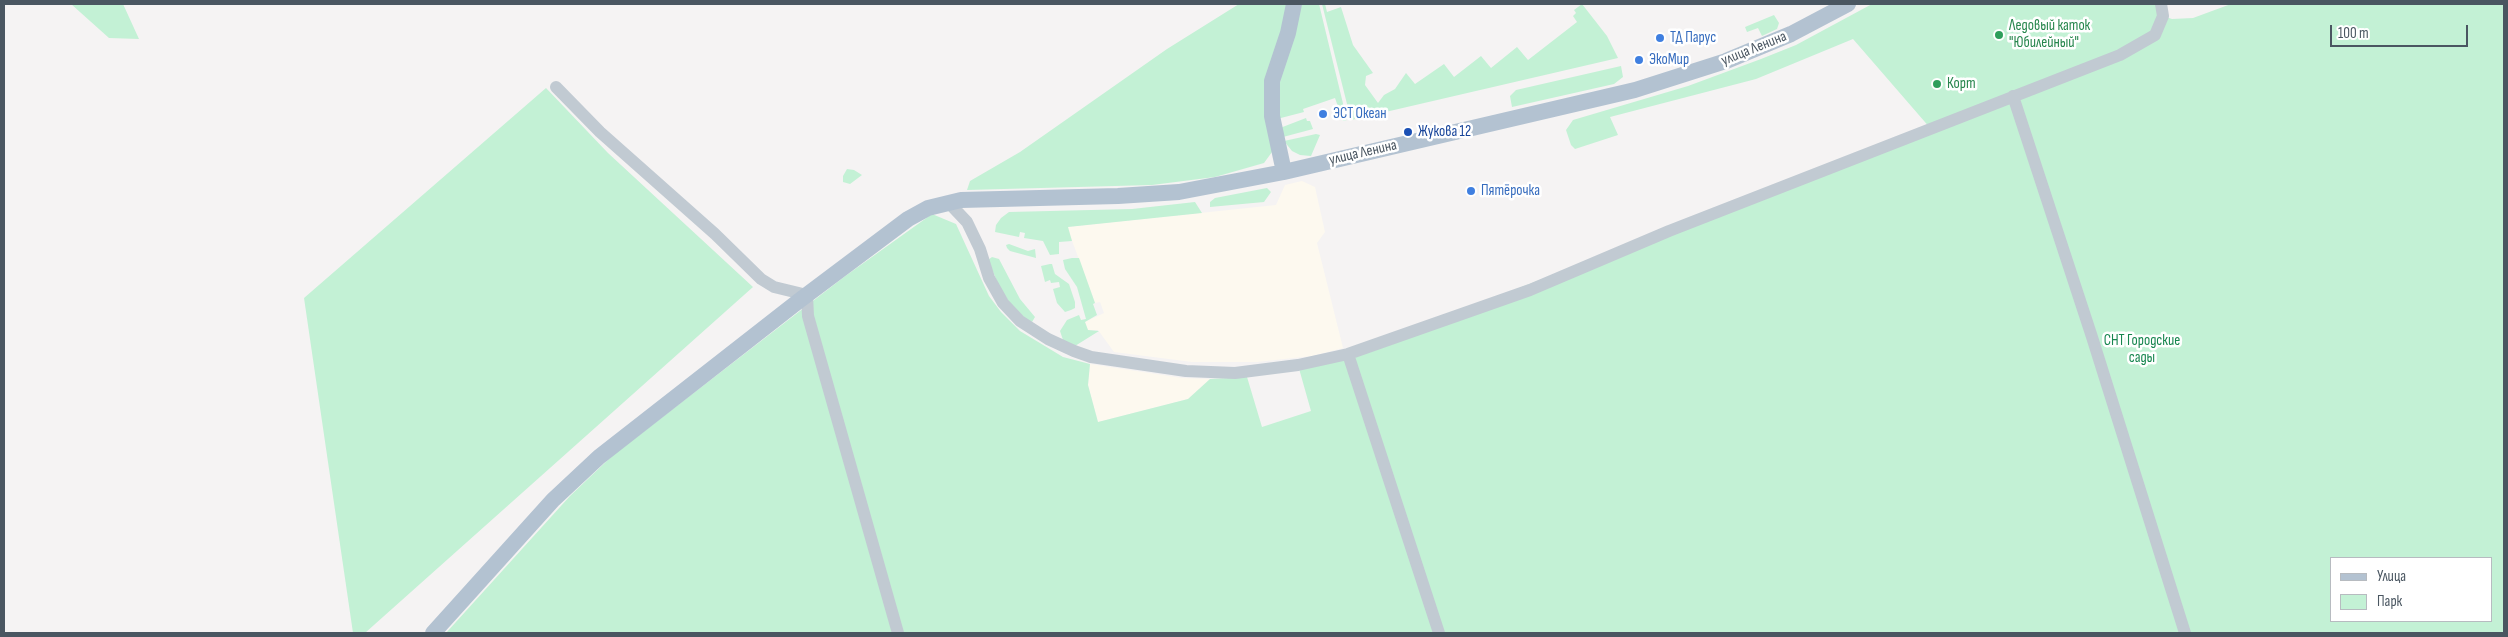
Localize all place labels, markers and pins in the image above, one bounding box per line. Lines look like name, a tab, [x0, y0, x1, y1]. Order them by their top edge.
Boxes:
place label: Ледовый каток "Юбилейный"	[2009, 17, 2090, 52]
place label: ТД Парус	[1670, 29, 1716, 47]
marker: Ледовый каток "Юбилейный"	[1993, 29, 2005, 41]
marker: ТД Парус	[1654, 32, 1666, 44]
place label: ЭкоМир	[1649, 51, 1689, 69]
marker: ЭкоМир	[1633, 54, 1645, 66]
place label: Корт	[1947, 75, 1976, 93]
marker: Корт	[1931, 78, 1943, 90]
place label: ЭСТ Океан	[1333, 105, 1387, 123]
marker: ЭСТ Океан	[1317, 108, 1329, 120]
place label: Жукова 12	[1418, 123, 1471, 141]
marker: Жукова 12	[1402, 126, 1414, 138]
place label: Пятёрочка	[1481, 182, 1540, 200]
marker: Пятёрочка	[1465, 185, 1477, 197]

